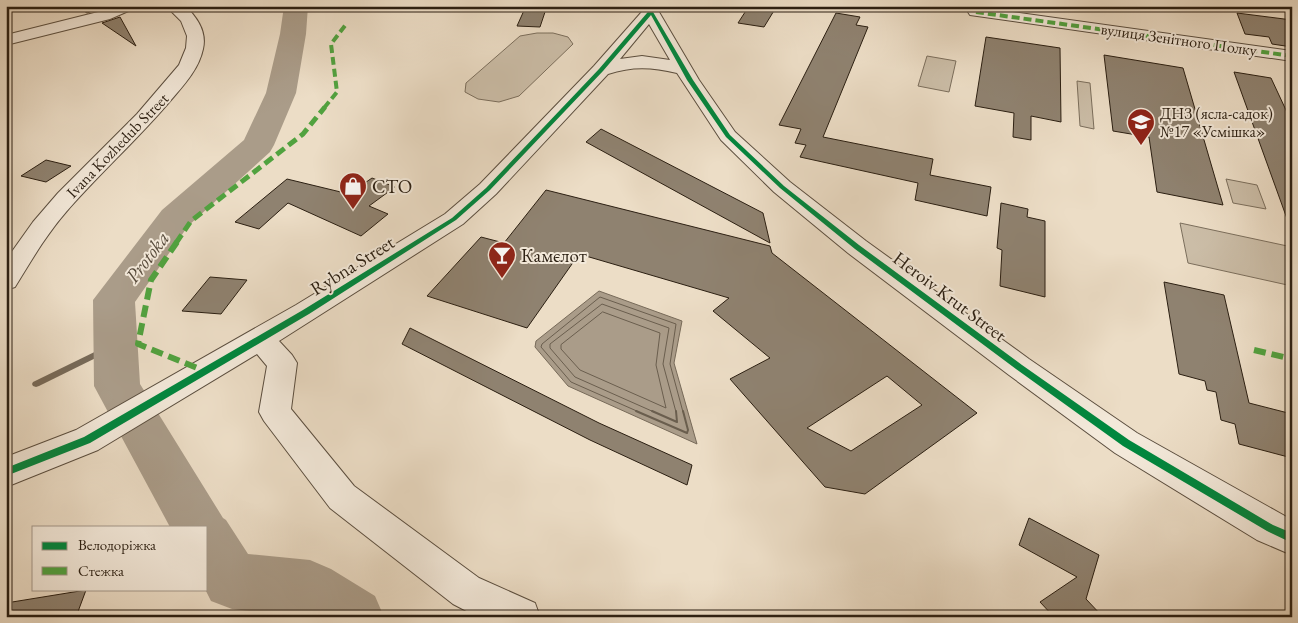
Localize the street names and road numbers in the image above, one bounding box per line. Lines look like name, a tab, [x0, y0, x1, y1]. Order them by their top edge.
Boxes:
street label: вулиця Зенітного Полку	[1100, 18, 1259, 61]
street label: Ivana Kozhedub Street	[62, 88, 173, 203]
street label: Rybna Street	[305, 230, 399, 301]
street label: Heroiv Krut Street	[888, 245, 1012, 347]

